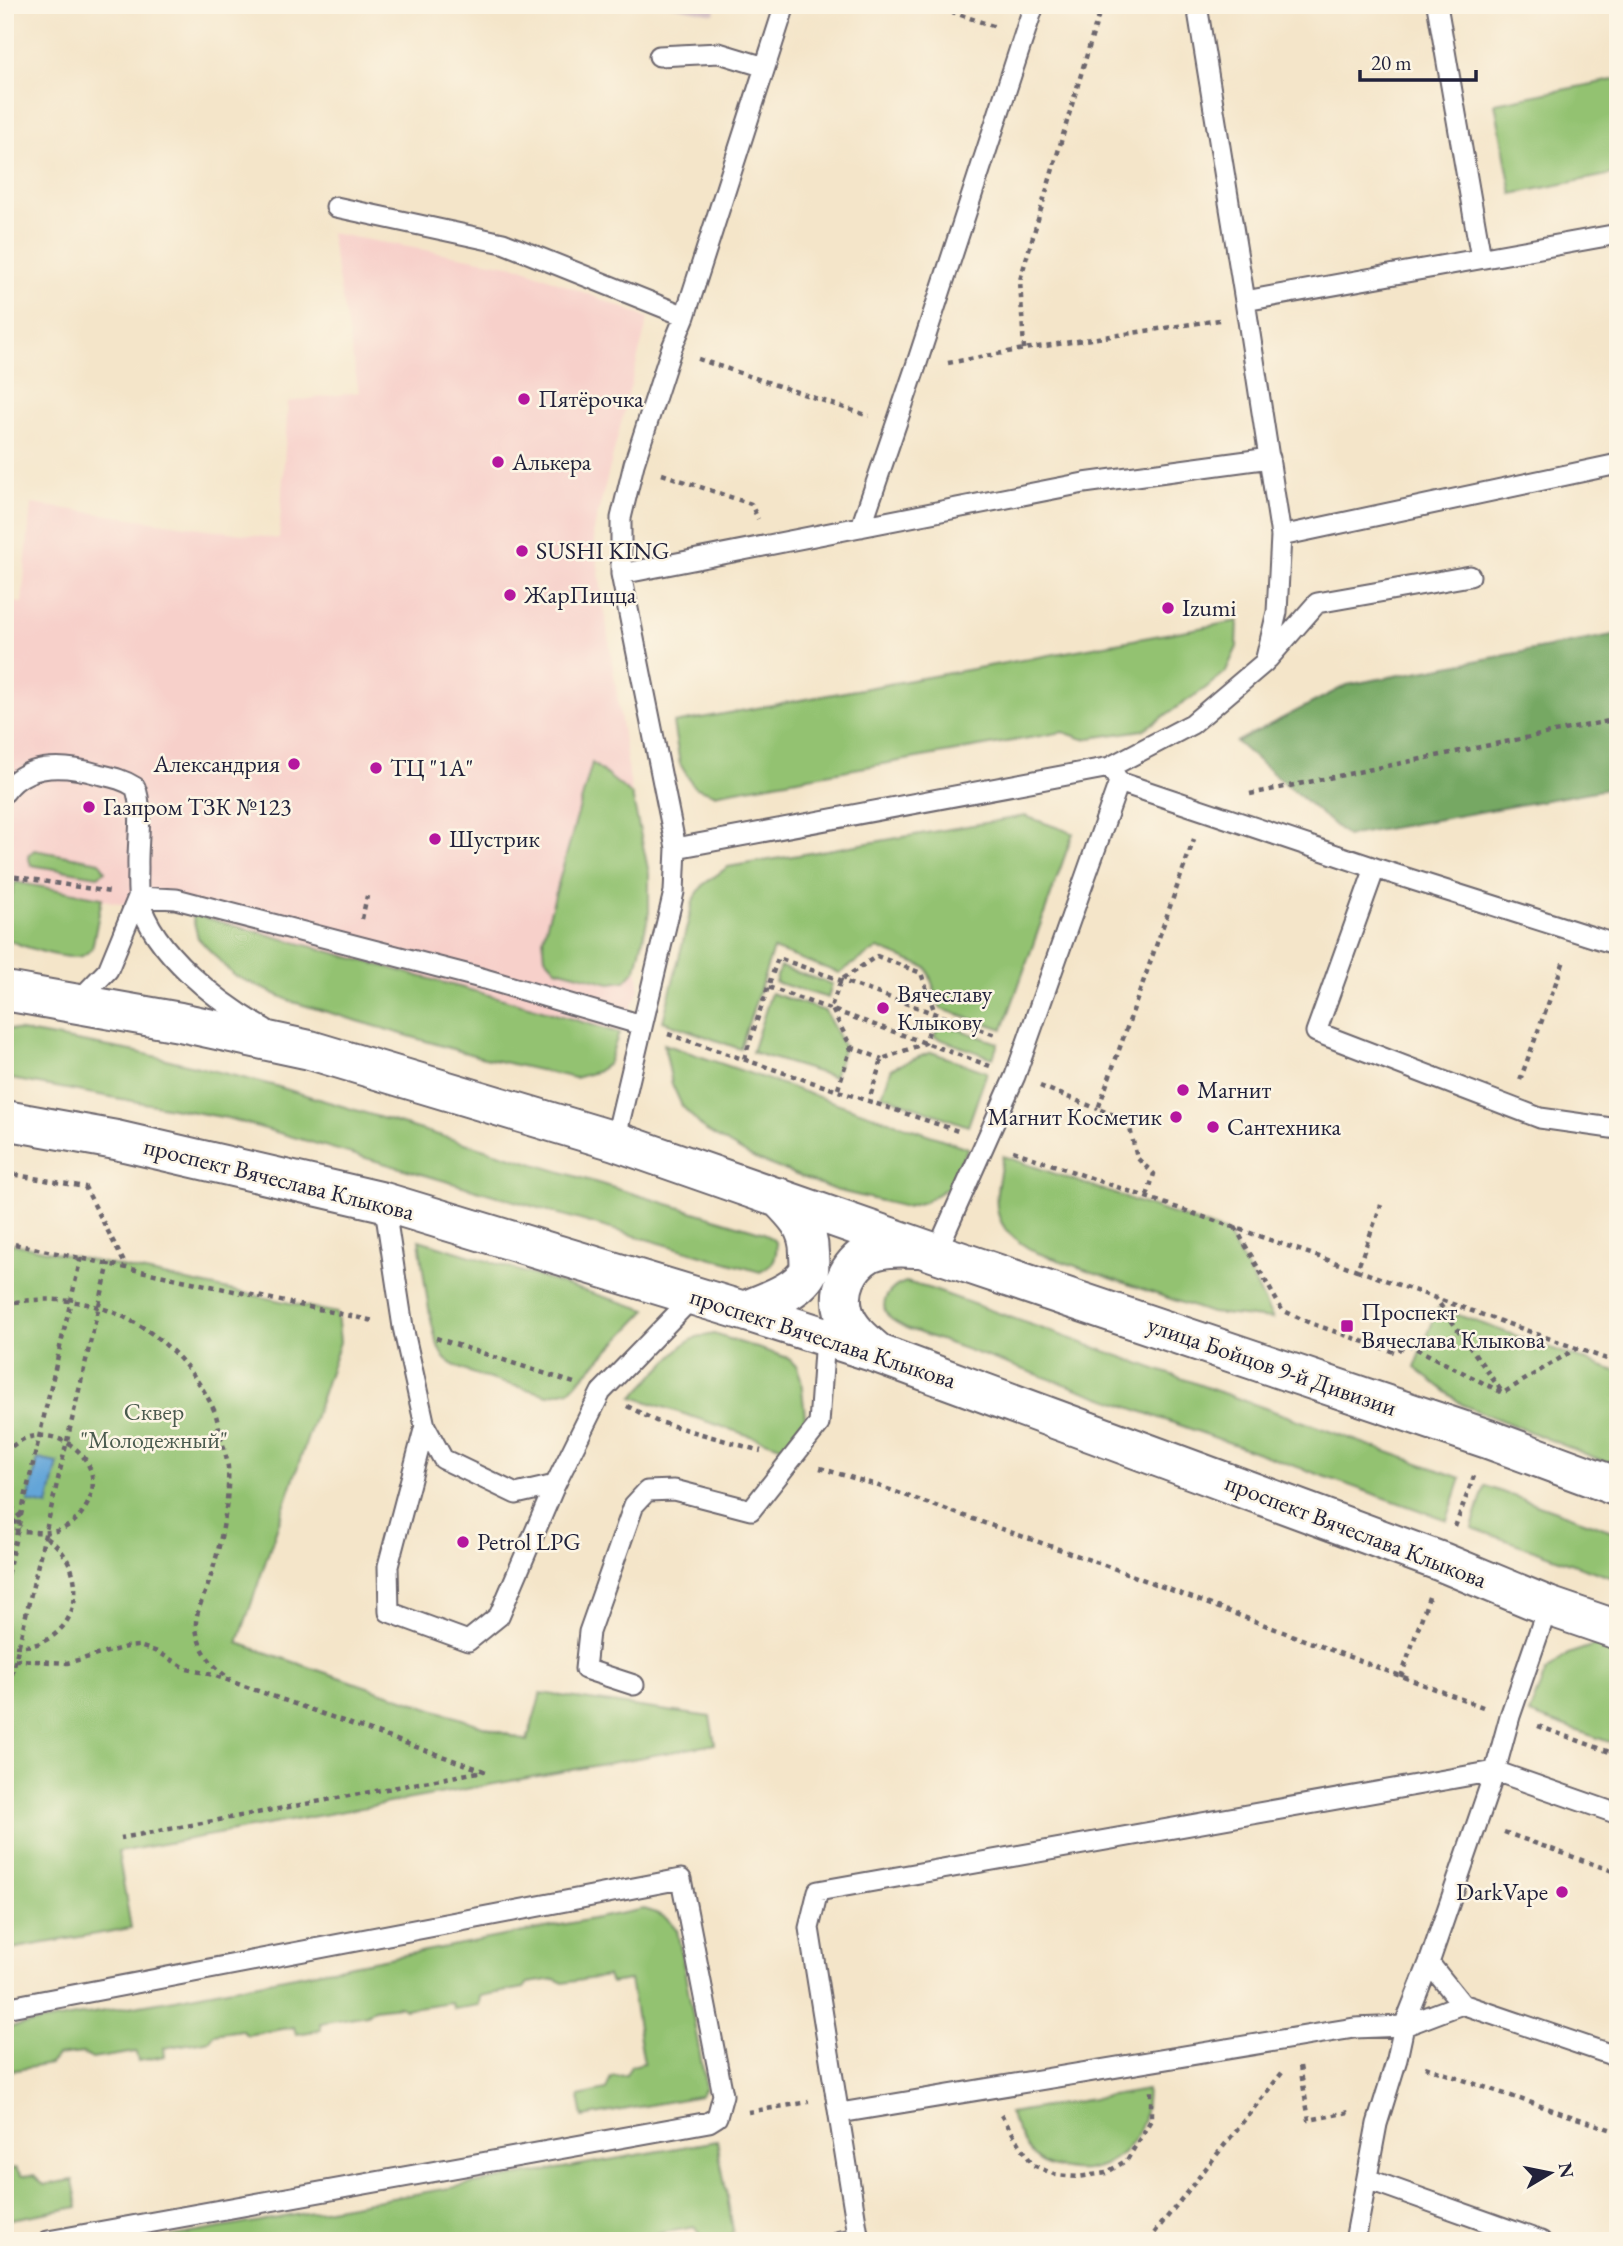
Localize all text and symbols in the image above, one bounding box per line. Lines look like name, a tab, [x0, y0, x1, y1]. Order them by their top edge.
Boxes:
scale bar	[1360, 38, 1476, 82]
text: 20 m	[1371, 49, 1412, 76]
place label: Пятёрочка	[538, 383, 644, 414]
marker: Пятёрочка	[516, 391, 532, 407]
place label: Алькера	[511, 446, 592, 477]
marker: Алькера	[490, 454, 506, 470]
place label: SUSHI KING	[536, 535, 669, 566]
marker: SUSHI KING	[514, 543, 530, 559]
place label: ЖарПицца	[523, 579, 637, 610]
marker: ЖарПицца	[502, 587, 518, 603]
place label: Izumi	[1182, 592, 1237, 623]
marker: Izumi	[1160, 600, 1176, 616]
place label: Александрия	[152, 748, 280, 779]
place label: ТЦ "1А"	[390, 752, 474, 783]
marker: Александрия	[286, 756, 302, 772]
marker: ТЦ "1А"	[368, 760, 384, 776]
place label: Газпром ТЗК №123	[103, 791, 292, 822]
marker: Газпром ТЗК №123	[81, 799, 97, 815]
place label: Шустрик	[449, 823, 540, 854]
marker: Шустрик	[427, 831, 443, 847]
place label: Вячеславу Клыкову	[897, 978, 993, 1037]
marker: Вячеславу Клыкову	[875, 1000, 891, 1016]
place label: Магнит	[1197, 1074, 1271, 1105]
marker: Магнит	[1175, 1082, 1191, 1098]
place label: Магнит Косметик	[988, 1101, 1163, 1132]
marker: Магнит Косметик	[1168, 1109, 1184, 1125]
place label: Сантехника	[1227, 1111, 1342, 1142]
marker: Сантехника	[1205, 1119, 1221, 1135]
street label: проспект Вячеслава Клыкова	[141, 1130, 418, 1227]
street label: проспект Вячеслава Клыкова	[686, 1280, 960, 1395]
place label: Проспект Вячеслава Клыкова	[1361, 1296, 1546, 1355]
street label: улица Бойцов 9-й Дивизии	[1144, 1308, 1401, 1423]
marker: Проспект Вячеслава Клыкова	[1339, 1318, 1355, 1334]
park label: Сквер "Молодежный"	[80, 1396, 228, 1455]
street label: проспект Вячеслава Клыкова	[1221, 1466, 1492, 1595]
place label: Petrol LPG	[477, 1526, 581, 1557]
marker: Petrol LPG	[455, 1534, 471, 1550]
place label: DarkVape	[1456, 1876, 1548, 1907]
marker: DarkVape	[1554, 1884, 1570, 1900]
north arrow	[1514, 2138, 1584, 2208]
text: N	[1553, 2160, 1580, 2180]

